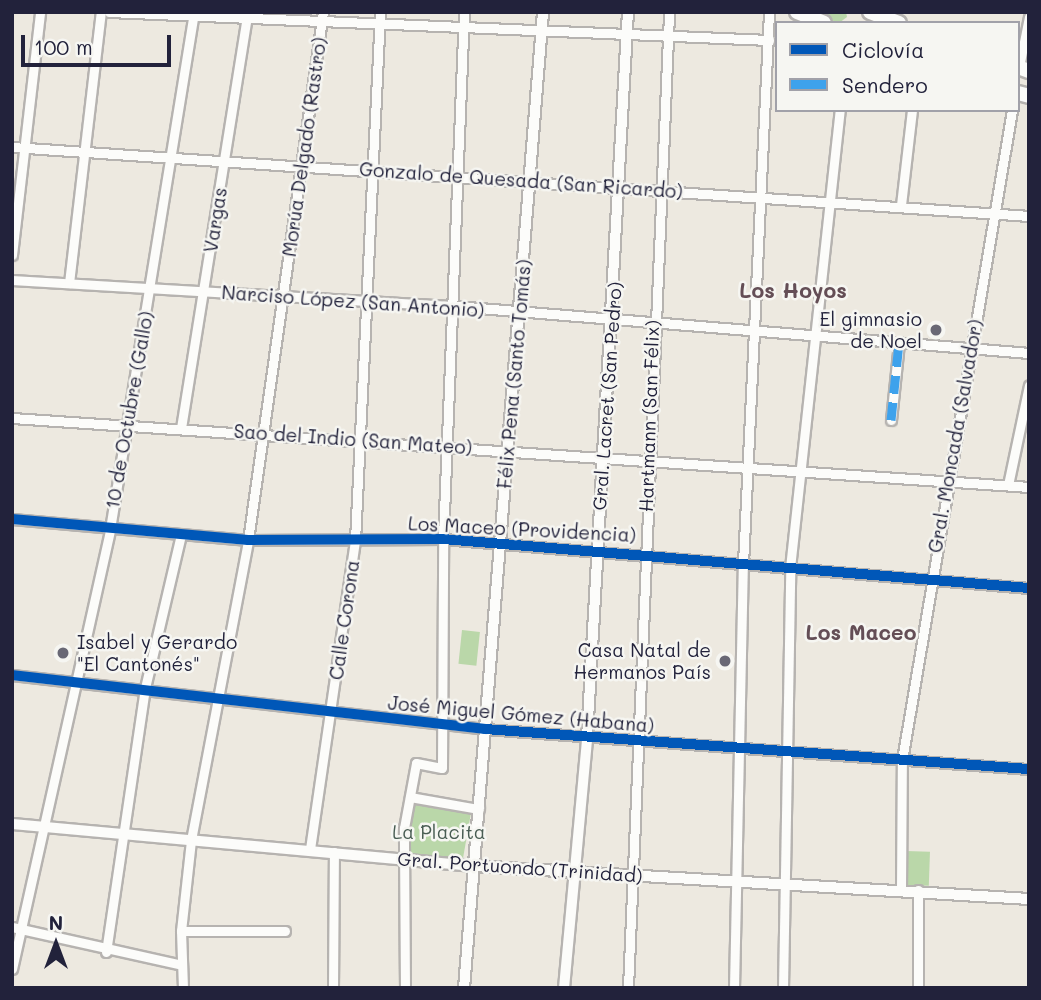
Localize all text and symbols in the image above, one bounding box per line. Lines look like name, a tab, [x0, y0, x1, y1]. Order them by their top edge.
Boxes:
scale bar	[24, 21, 175, 65]
legend	[775, 21, 1020, 112]
text: 100 m	[34, 33, 93, 60]
street label: Morúa Delgado (Rastro)	[277, 36, 331, 258]
text: Ciclovía	[842, 36, 924, 63]
text: Sendero	[842, 71, 928, 98]
street label: Gonzalo de Quesada (San Ricardo)	[358, 157, 684, 203]
street label: Vargas	[199, 186, 231, 254]
street label: Félix Pena (Santo Tomás)	[493, 258, 535, 490]
district label: Los Hoyos	[739, 277, 847, 303]
street label: Narciso López (San Antonio)	[221, 280, 485, 322]
street label: Gral. Lacret (San Pedro)	[588, 281, 626, 511]
place label: El gimnasio de Noel	[820, 308, 922, 352]
street label: 10 de Octubre (Gallo)	[100, 309, 158, 511]
street label: Gral. Moncada (Salvador)	[923, 317, 987, 555]
street label: Hartmann (San Félix)	[634, 320, 664, 512]
marker: El gimnasio de Noel	[928, 322, 944, 338]
street label: Sao del Indio (San Mateo)	[233, 419, 473, 459]
street label: Los Maceo (Providencia)	[407, 512, 637, 546]
street label: Calle Corona	[324, 559, 364, 681]
district label: Los Maceo	[806, 619, 916, 645]
place label: Isabel y Gerardo "El Cantonés"	[77, 631, 237, 675]
place label: Casa Natal de Hermanos País	[573, 639, 711, 683]
marker: Isabel y Gerardo "El Cantonés"	[55, 645, 71, 661]
marker: Casa Natal de Hermanos País	[717, 653, 733, 669]
street label: José Miguel Gómez (Habana)	[387, 691, 655, 737]
park label: La Placita	[392, 821, 486, 843]
street label: Gral. Portuondo (Trinidad)	[397, 847, 643, 887]
north arrow	[21, 909, 91, 979]
text: N	[49, 910, 63, 935]

